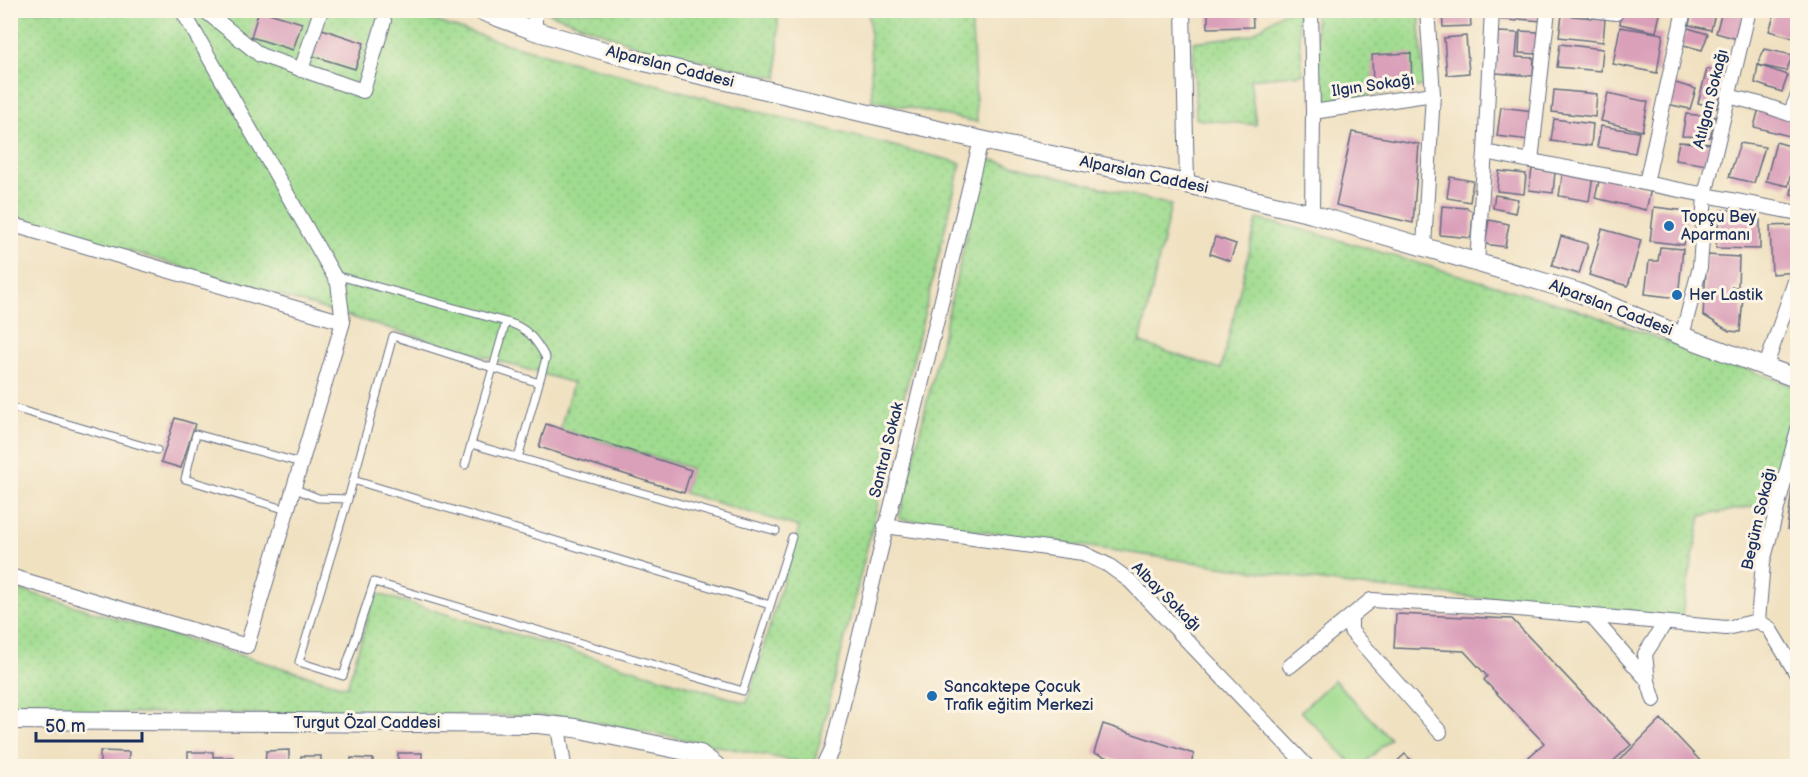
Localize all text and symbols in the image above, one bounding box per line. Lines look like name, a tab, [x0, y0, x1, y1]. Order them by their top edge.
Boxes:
street label: Alparslan Caddesi	[604, 42, 736, 92]
street label: Atılgan Sokağı	[1689, 47, 1733, 151]
street label: Ilgın Sokağı	[1331, 71, 1415, 101]
street label: Alparslan Caddesi	[1078, 152, 1210, 198]
place label: Topçu Bey Aparmanı	[1681, 208, 1757, 245]
marker: Topçu Bey Aparmanı	[1662, 219, 1676, 233]
street label: Alparslan Caddesi	[1546, 276, 1676, 340]
place label: Her Lastik	[1689, 286, 1763, 305]
marker: Her Lastik	[1670, 288, 1684, 302]
street label: Santral Sokak	[866, 400, 908, 500]
street label: Begüm Sokağı	[1738, 466, 1780, 572]
street label: Albay Sokağı	[1127, 558, 1205, 636]
place label: Sancaktepe Çocuk Trafik eğitim Merkezi	[944, 678, 1093, 715]
marker: Sancaktepe Çocuk Trafik eğitim Merkezi	[925, 689, 939, 703]
scale bar	[36, 705, 142, 743]
street label: Turgut Özal Caddesi	[293, 712, 441, 733]
text: 50 m	[45, 716, 86, 737]

